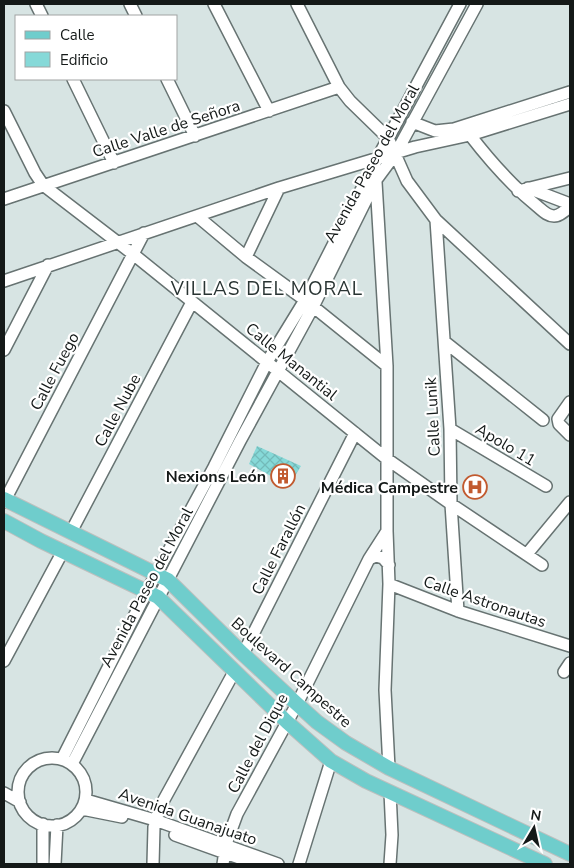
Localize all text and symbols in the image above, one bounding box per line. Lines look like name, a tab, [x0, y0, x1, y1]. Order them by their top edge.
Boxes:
legend	[15, 15, 178, 80]
text: Calle	[60, 25, 95, 45]
text: Edificio	[60, 50, 108, 70]
street label: Avenida Paseo del Moral	[319, 80, 425, 247]
street label: Calle Valle de Señora	[90, 95, 243, 163]
district label: VILLAS DEL MORAL	[170, 276, 363, 302]
street label: Calle Manantial	[241, 318, 342, 406]
street label: Calle Fuego	[25, 329, 85, 414]
street label: Calle Nube	[89, 370, 146, 451]
street label: Calle Lunik	[420, 376, 446, 457]
street label: Apolo 11	[471, 418, 540, 471]
building icon: Nexions León	[270, 463, 296, 489]
place label: Nexions León	[166, 466, 266, 488]
hospital icon: Médica Campestre	[462, 474, 488, 500]
place label: Médica Campestre	[321, 477, 458, 499]
street label: Calle Farallón	[247, 500, 311, 599]
street label: Avenida Paseo del Moral	[95, 503, 199, 671]
street label: Calle Astronautas	[420, 571, 549, 633]
street label: Boulevard Campestre	[226, 613, 356, 733]
street label: Calle del Dique	[222, 690, 293, 797]
street label: Avenida Guanajuato	[116, 783, 260, 851]
north arrow	[509, 803, 559, 853]
text: N	[529, 805, 543, 826]

